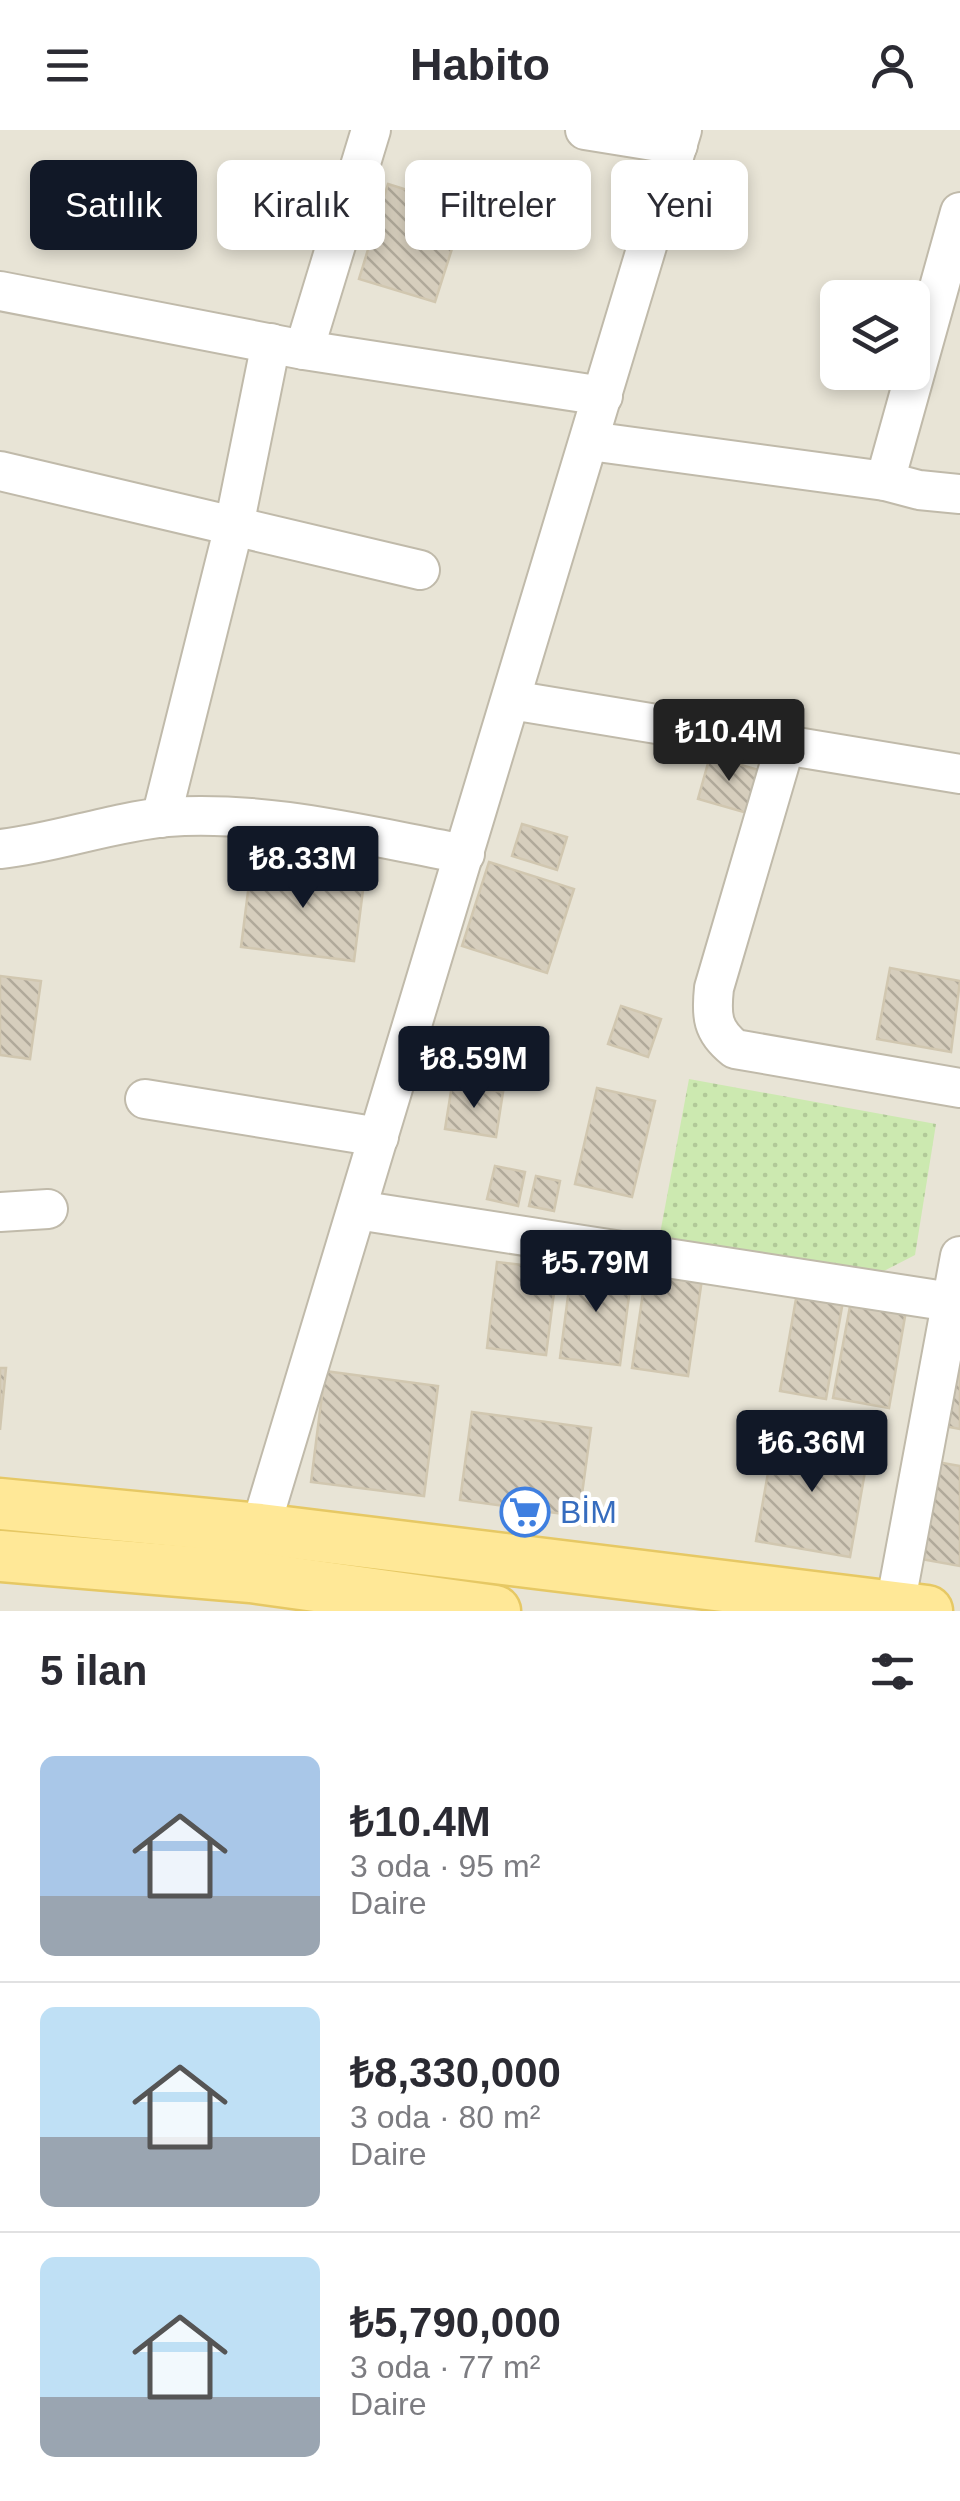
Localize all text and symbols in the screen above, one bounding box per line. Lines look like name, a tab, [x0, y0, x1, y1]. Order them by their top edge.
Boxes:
icon: menu	[40, 38, 95, 93]
icon: person	[865, 38, 920, 93]
text: Habito	[410, 39, 550, 90]
chip: Satılık	[30, 160, 197, 250]
chip: Kiralık	[217, 160, 385, 250]
chip: Filtreler	[405, 160, 591, 250]
chip: Yeni	[611, 160, 748, 250]
map controls	[820, 280, 930, 390]
button: layers	[820, 280, 930, 390]
pin: ₺10.4M	[648, 699, 810, 784]
text: ₺10.4M	[675, 713, 783, 749]
pin: ₺8.33M	[222, 826, 384, 911]
text: ₺8.33M	[249, 840, 357, 876]
pin: ₺8.59M	[393, 1026, 555, 1111]
text: ₺8.59M	[420, 1040, 528, 1076]
pin: ₺5.79M	[515, 1230, 677, 1315]
text: ₺5.79M	[542, 1244, 650, 1280]
pin: ₺6.36M	[731, 1410, 893, 1495]
text: ₺6.36M	[758, 1424, 866, 1460]
supermarket icon: BİM	[499, 1486, 551, 1538]
place label: BİM	[560, 1494, 617, 1530]
icon: filters	[865, 1644, 920, 1699]
text: 5 ilan	[40, 1647, 147, 1694]
icon: home	[120, 1796, 240, 1916]
text: ₺10.4M	[350, 1798, 491, 1845]
text: 3 oda · 95 m²	[350, 1848, 540, 1884]
text: Daire	[350, 1885, 426, 1921]
icon: home	[120, 2047, 240, 2167]
text: ₺8,330,000	[350, 2049, 561, 2096]
text: 3 oda · 80 m²	[350, 2099, 540, 2135]
text: Daire	[350, 2136, 426, 2172]
icon: home	[120, 2297, 240, 2417]
text: ₺5,790,000	[350, 2299, 561, 2346]
text: 3 oda · 77 m²	[350, 2349, 540, 2385]
text: Daire	[350, 2386, 426, 2422]

